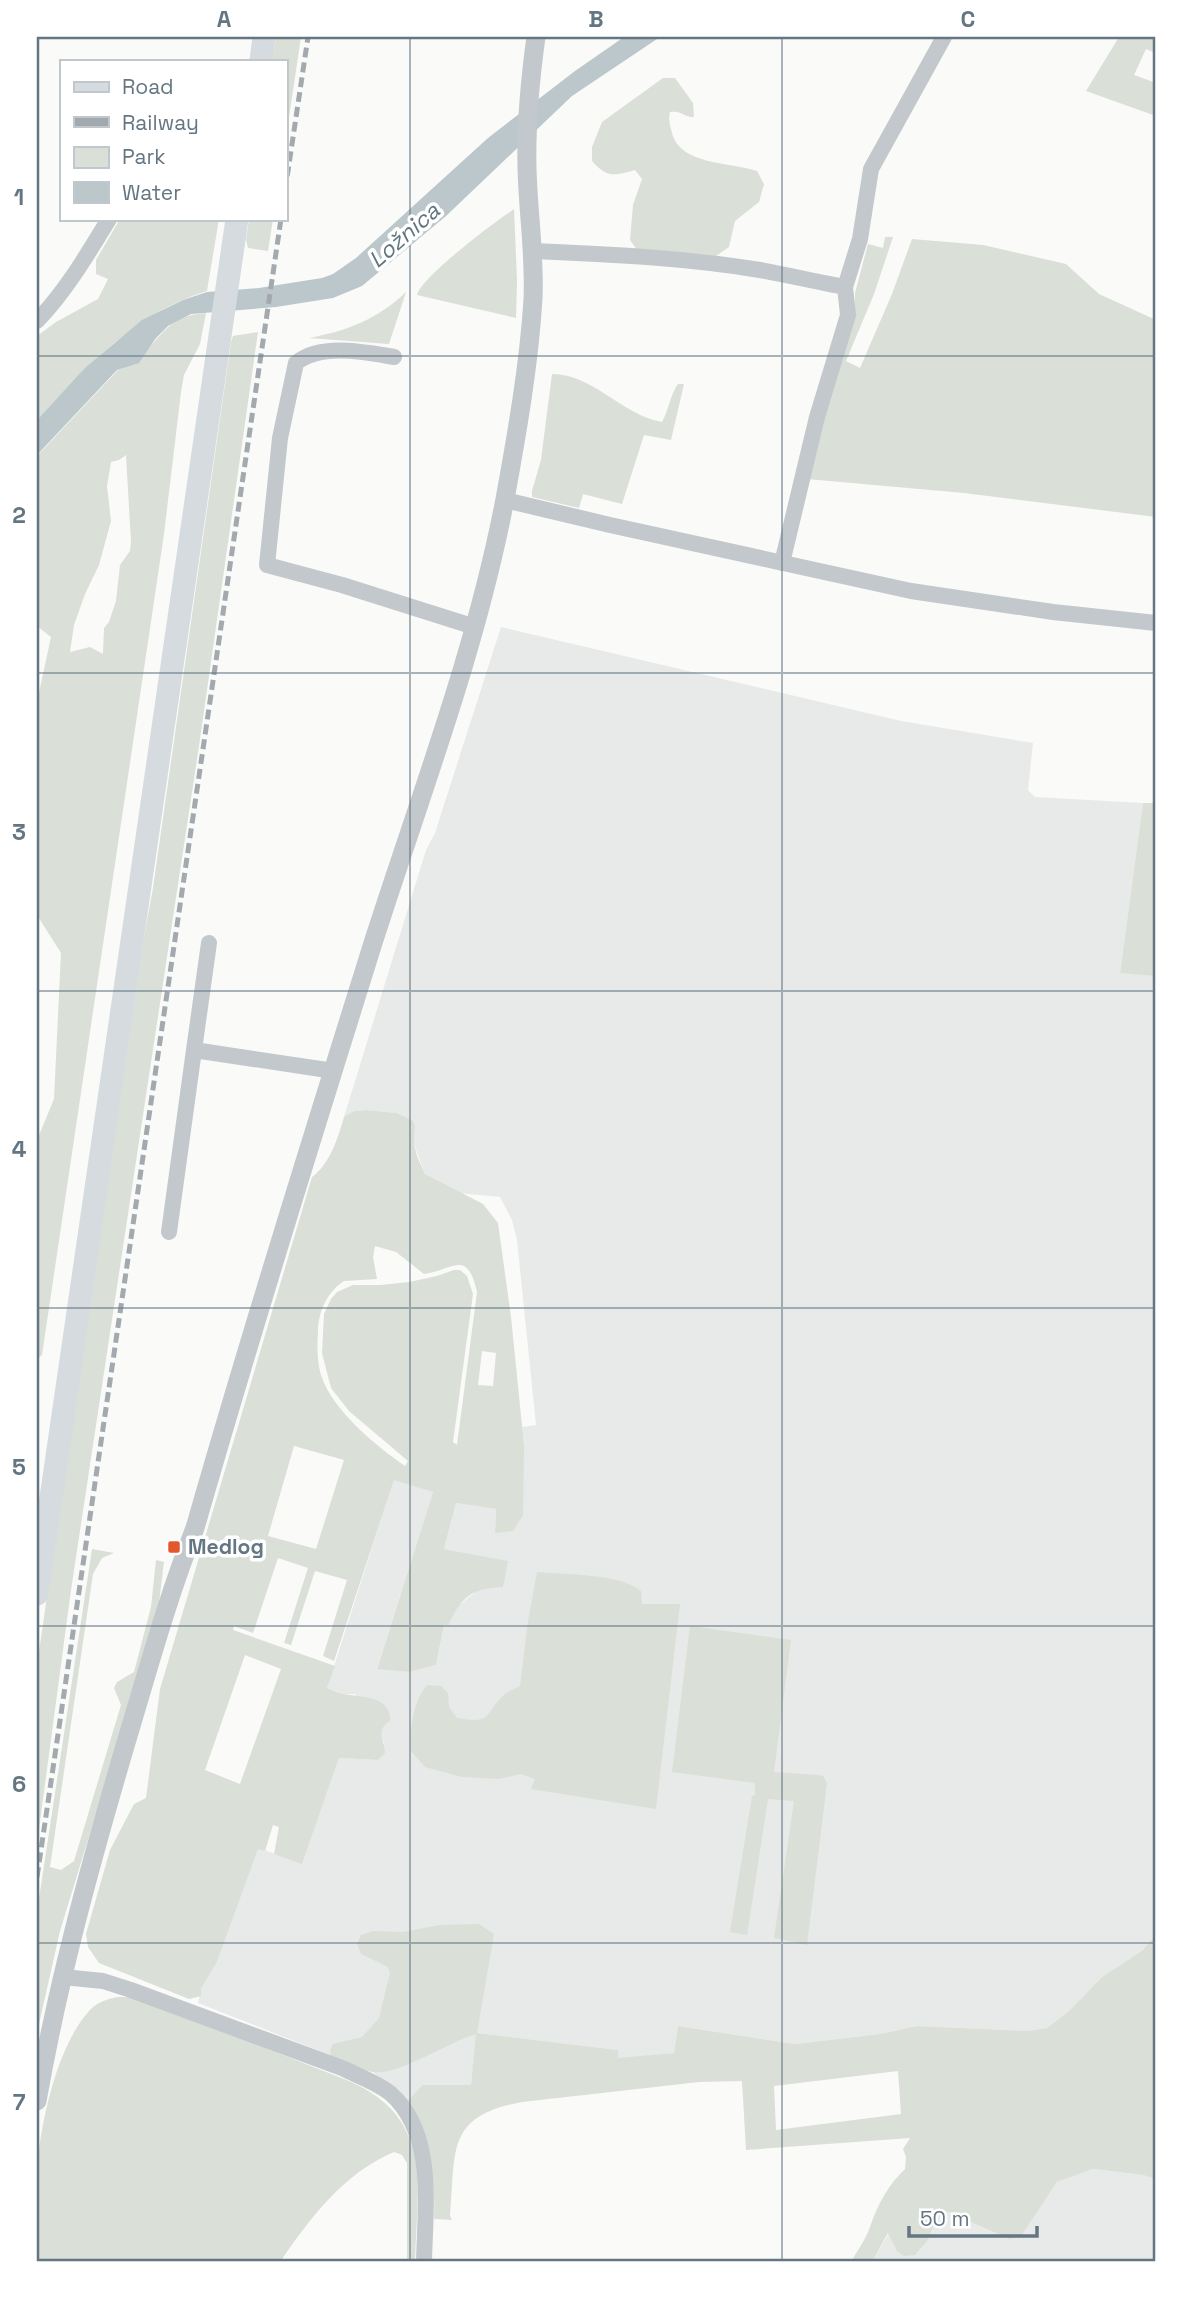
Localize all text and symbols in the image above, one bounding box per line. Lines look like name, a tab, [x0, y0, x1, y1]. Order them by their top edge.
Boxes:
text: A	[217, 4, 232, 34]
text: B	[588, 4, 604, 34]
text: C	[961, 4, 975, 34]
legend	[60, 60, 287, 220]
text: Road	[122, 73, 174, 100]
text: Railway	[122, 109, 199, 136]
text: Park	[122, 143, 166, 170]
text: Water	[122, 179, 181, 206]
text: 1	[14, 182, 24, 212]
water label: Ložnica	[362, 195, 446, 274]
text: 2	[12, 500, 26, 530]
text: 3	[12, 817, 26, 847]
text: 4	[12, 1134, 27, 1164]
text: 5	[12, 1452, 26, 1482]
place label: Medlog	[188, 1533, 264, 1560]
marker: Medlog	[166, 1539, 182, 1555]
text: 6	[12, 1769, 26, 1799]
text: 7	[13, 2087, 26, 2117]
scale bar	[909, 2194, 1037, 2238]
text: 50 m	[920, 2205, 970, 2232]

